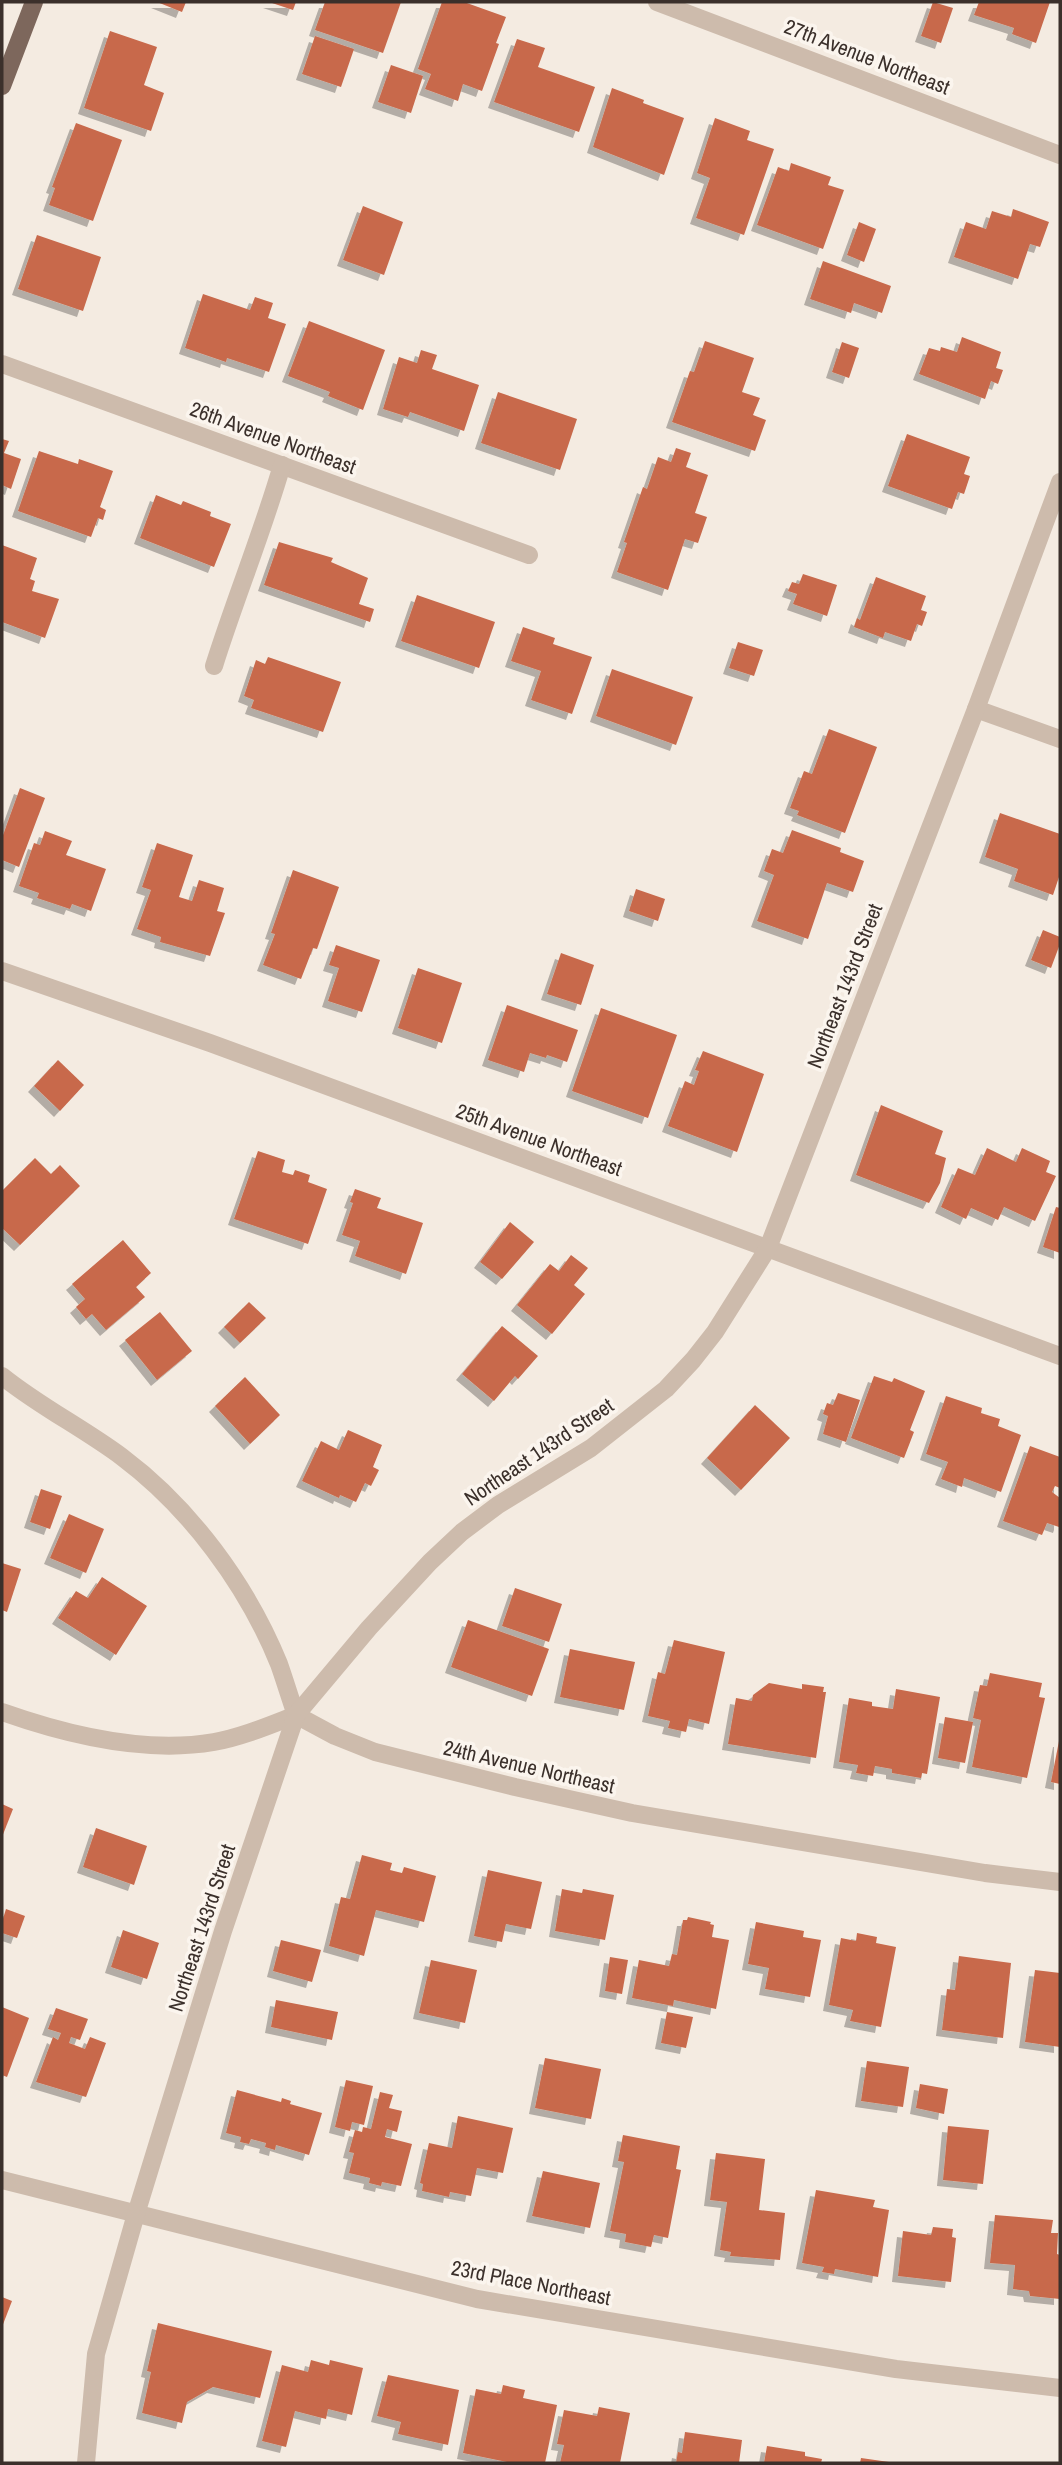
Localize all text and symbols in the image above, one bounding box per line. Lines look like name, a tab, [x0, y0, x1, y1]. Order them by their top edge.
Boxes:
street label: 27th Avenue Northeast	[780, 12, 954, 101]
street label: 26th Avenue Northeast	[186, 394, 361, 481]
street label: Northeast 143rd Street	[800, 899, 889, 1072]
street label: 25th Avenue Northeast	[452, 1096, 627, 1183]
street label: Northeast 143rd Street	[458, 1391, 619, 1512]
street label: 24th Avenue Northeast	[441, 1733, 618, 1800]
street label: Northeast 143rd Street	[161, 1840, 242, 2015]
street label: 23rd Place Northeast	[449, 2253, 613, 2312]

